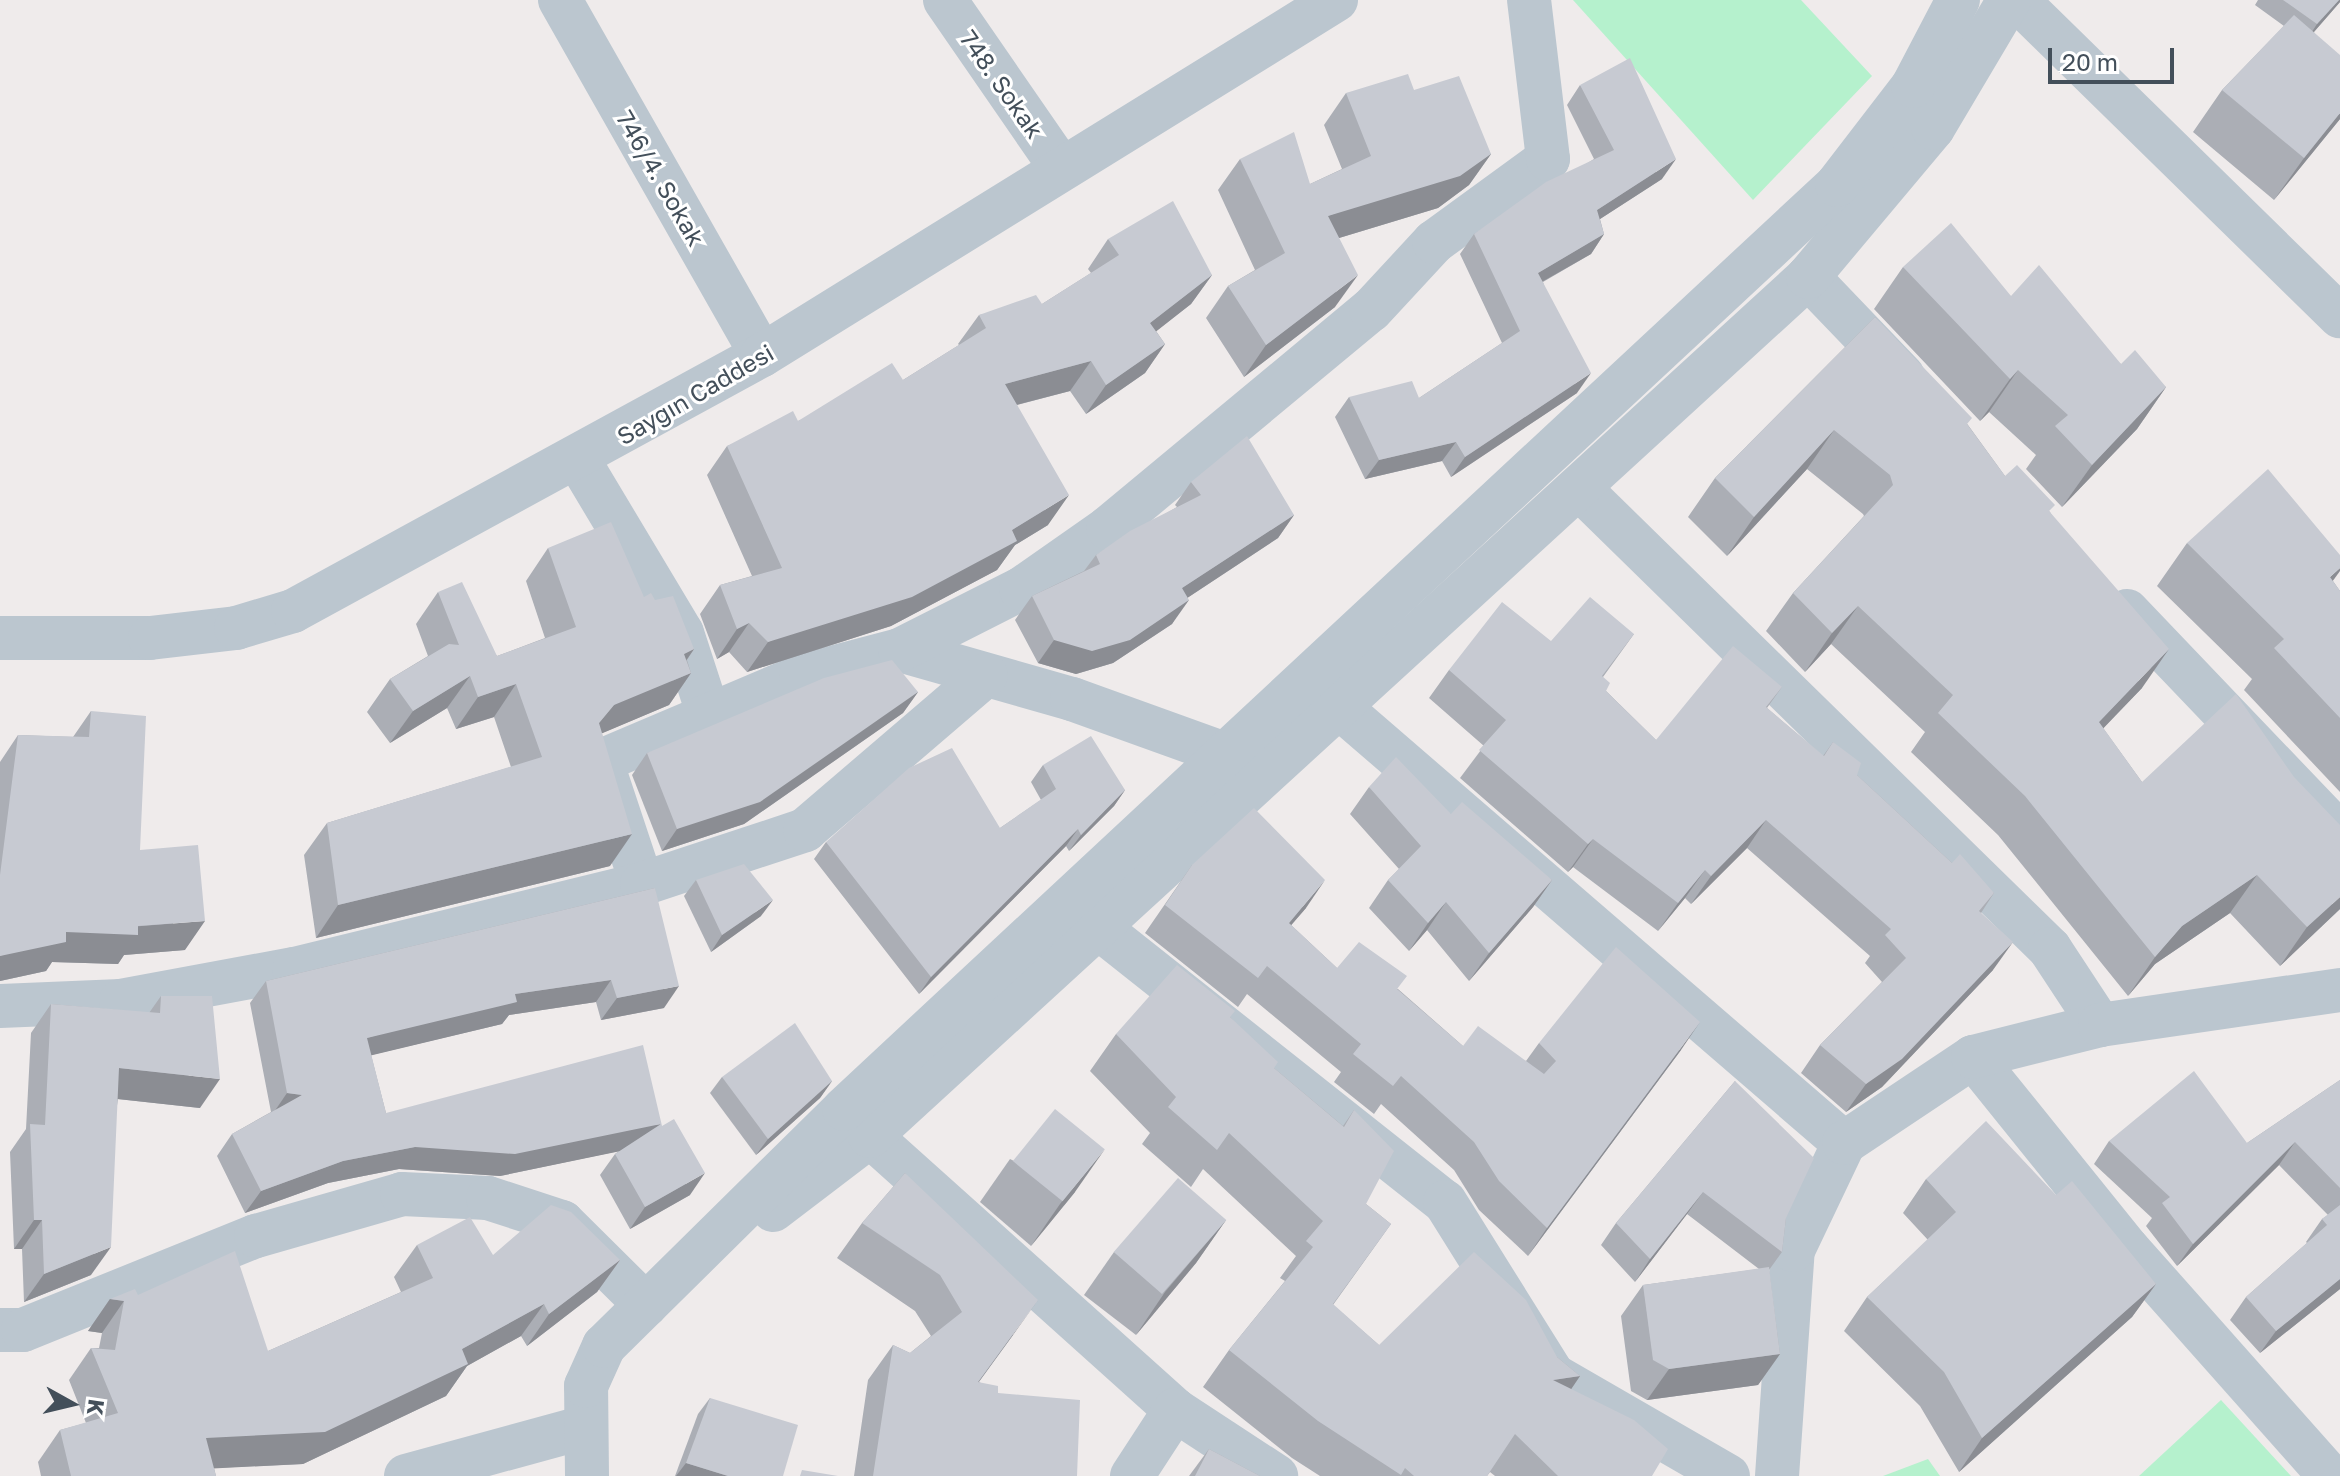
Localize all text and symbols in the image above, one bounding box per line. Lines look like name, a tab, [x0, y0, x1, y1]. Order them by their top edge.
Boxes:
street label: 748. Sokak	[954, 24, 1050, 144]
scale bar	[2052, 32, 2178, 82]
text: 20 m	[2062, 47, 2118, 76]
street label: 746/4. Sokak	[611, 105, 711, 251]
street label: Saygın Caddesi	[612, 338, 778, 450]
north arrow	[32, 1364, 112, 1444]
text: K	[82, 1398, 111, 1417]

